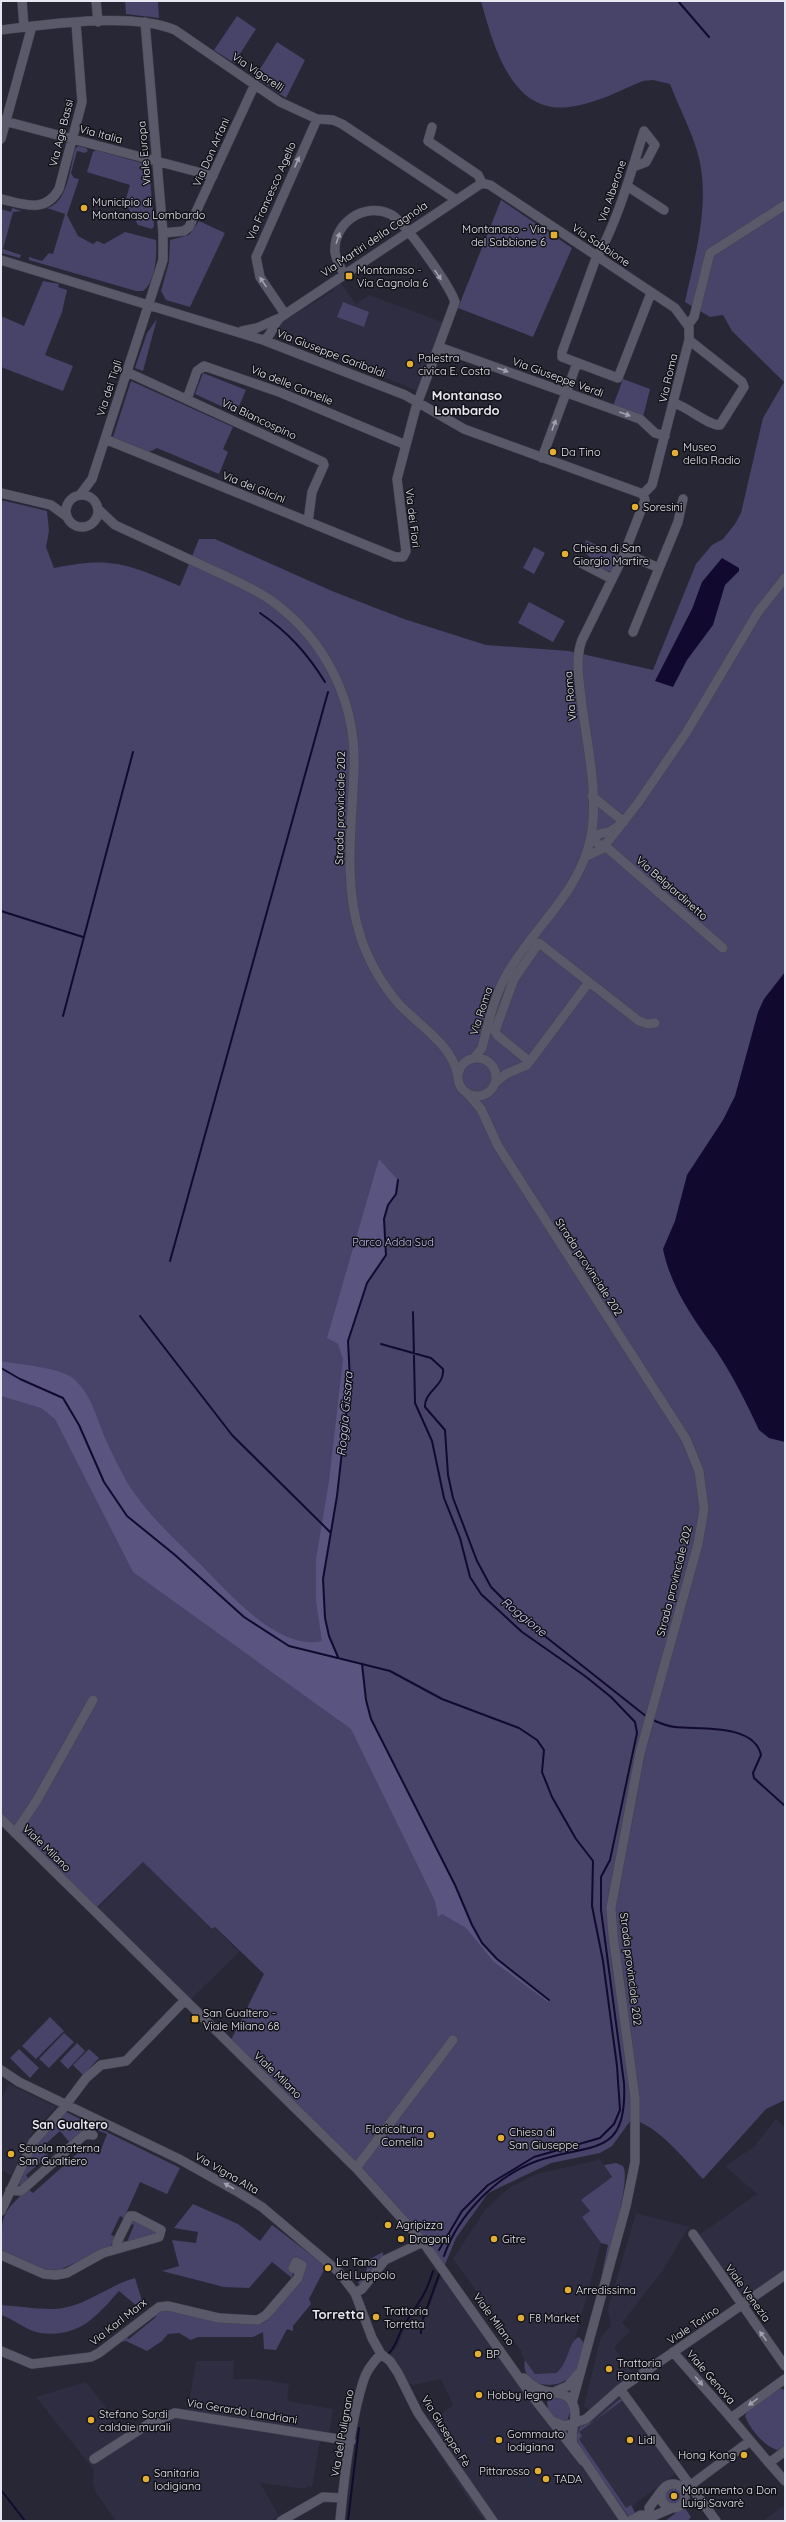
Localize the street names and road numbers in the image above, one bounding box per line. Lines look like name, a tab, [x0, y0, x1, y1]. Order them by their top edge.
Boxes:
street label: Via Vigorelli	[229, 49, 287, 95]
street label: Via Age Bassi	[46, 98, 76, 168]
street label: Via Don Arfani	[190, 115, 232, 189]
street label: Viale Europa	[134, 120, 154, 186]
street label: Via Italia	[78, 122, 124, 146]
street label: Via Francesco Agello	[243, 139, 299, 243]
street label: Via Alberone	[595, 158, 629, 224]
street label: Via Martiri della Cagnola	[318, 198, 430, 280]
street label: Via Sabbione	[569, 220, 633, 270]
street label: Via Giuseppe Garibaldi	[275, 326, 387, 380]
street label: Via Roma	[656, 352, 680, 404]
street label: Via Giuseppe Verdi	[511, 354, 605, 400]
street label: Via dei Tigli	[93, 358, 125, 418]
street label: Via delle Camelie	[249, 362, 335, 408]
street label: Via Biancospino	[219, 395, 299, 443]
street label: Via dei Glicini	[220, 468, 288, 506]
street label: Via dei Fiori	[402, 488, 424, 548]
street label: Via Roma	[561, 670, 579, 722]
street label: Strada provinciale 202	[332, 751, 348, 865]
street label: Via Belgiardinetto	[633, 853, 711, 923]
street label: Via Roma	[467, 985, 495, 1037]
street label: Strada provinciale 202	[552, 1215, 626, 1319]
street label: Strada provinciale 202	[653, 1524, 695, 1638]
street label: Viale Milano	[20, 1822, 74, 1875]
street label: Strada provinciale 202	[617, 1912, 645, 2026]
street label: Viale Milano	[251, 2049, 305, 2102]
street label: Via Vigna Alta	[192, 2149, 262, 2197]
street label: Viale Venezia	[722, 2261, 774, 2325]
street label: Viale Milano	[470, 2290, 518, 2348]
street label: Via Karl Marx	[87, 2295, 149, 2349]
street label: Viale Torino	[664, 2302, 722, 2347]
street label: Viale Genova	[684, 2347, 738, 2407]
street label: Via del Pulignano	[327, 2388, 357, 2478]
street label: Via Giuseppe Fè	[418, 2393, 474, 2469]
street label: Via Gerardo Landriani	[186, 2395, 298, 2427]

